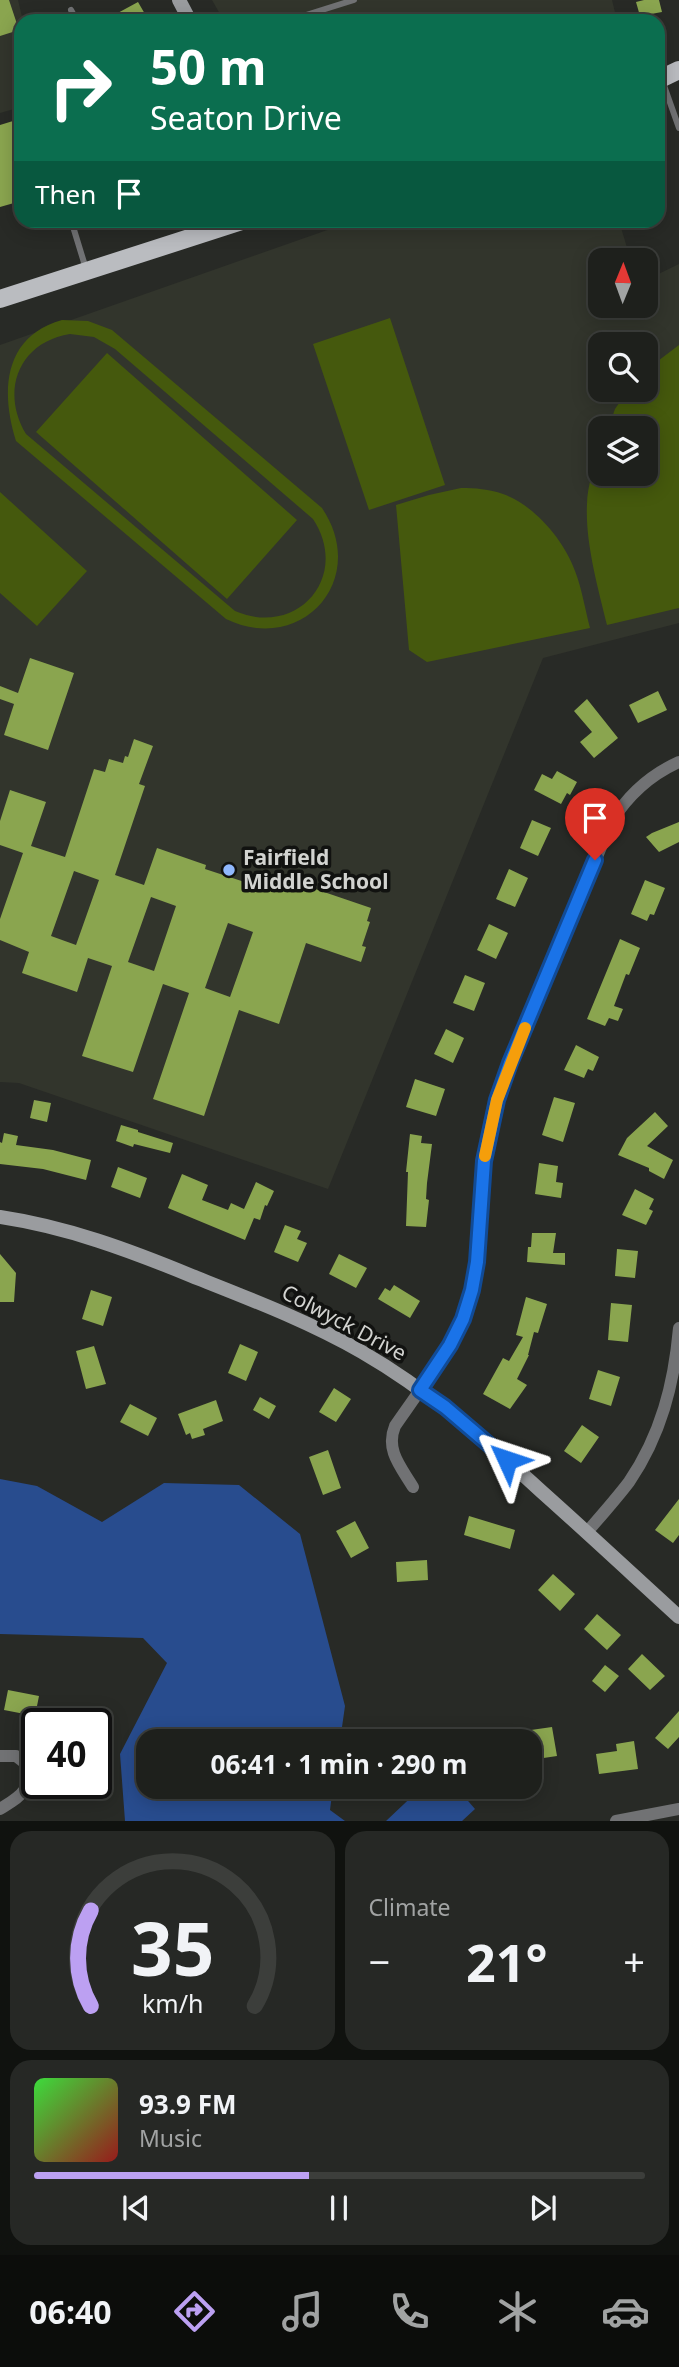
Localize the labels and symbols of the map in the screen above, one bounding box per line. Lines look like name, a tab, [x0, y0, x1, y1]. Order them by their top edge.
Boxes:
north arrow	[588, 248, 658, 318]
pin	[565, 788, 625, 860]
place label: Fairfield Middle School	[243, 843, 388, 895]
marker: Fairfield Middle School	[221, 862, 237, 878]
street label: Colwyck Drive	[277, 1278, 412, 1367]
position arrow	[470, 1423, 544, 1497]
speed limit sign: 40	[21, 1708, 112, 1799]

